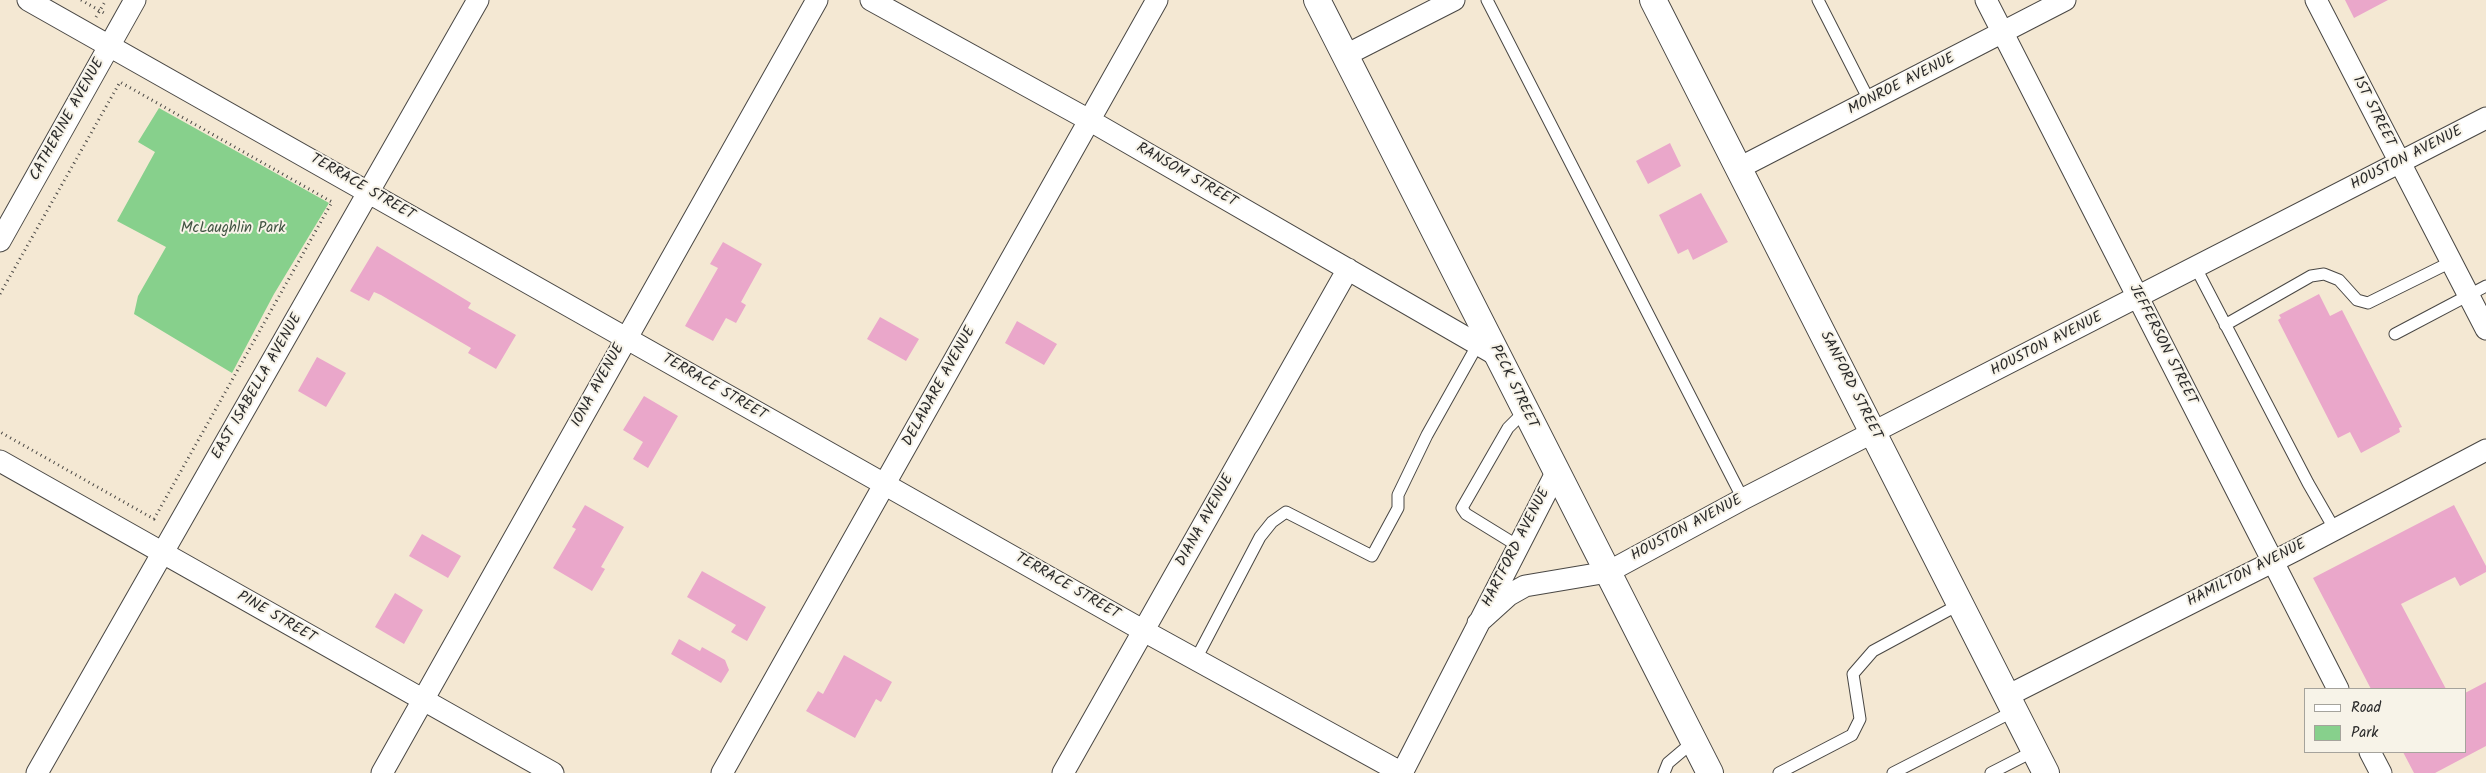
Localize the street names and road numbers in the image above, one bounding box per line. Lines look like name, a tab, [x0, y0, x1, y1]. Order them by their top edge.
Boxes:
street label: MONROE AVENUE	[1845, 50, 1959, 120]
street label: CATHERINE AVENUE	[27, 56, 109, 184]
street label: 1ST STREET	[2347, 74, 2399, 150]
street label: HOUSTON AVENUE	[2348, 123, 2466, 195]
street label: RANSOM STREET	[1132, 140, 1240, 212]
street label: TERRACE STREET	[307, 151, 417, 225]
street label: JEFFERSON STREET	[2124, 282, 2200, 408]
street label: HOUSTON AVENUE	[1988, 309, 2106, 381]
street label: EAST ISABELLA AVENUE	[209, 311, 307, 463]
street label: DELAWARE AVENUE	[900, 324, 980, 450]
street label: SANFORD STREET	[1815, 329, 1885, 443]
street label: IONA AVENUE	[569, 341, 629, 431]
street label: PECK STREET	[1485, 342, 1541, 432]
street label: TERRACE STREET	[659, 351, 769, 425]
street label: DIANA AVENUE	[1173, 472, 1239, 570]
street label: HARTFORD AVENUE	[1479, 485, 1555, 611]
street label: HOUSTON AVENUE	[1628, 492, 1746, 566]
street label: HAMILTON AVENUE	[2185, 536, 2309, 612]
street label: TERRACE STREET	[1012, 550, 1122, 624]
street label: PINE STREET	[233, 588, 319, 648]

